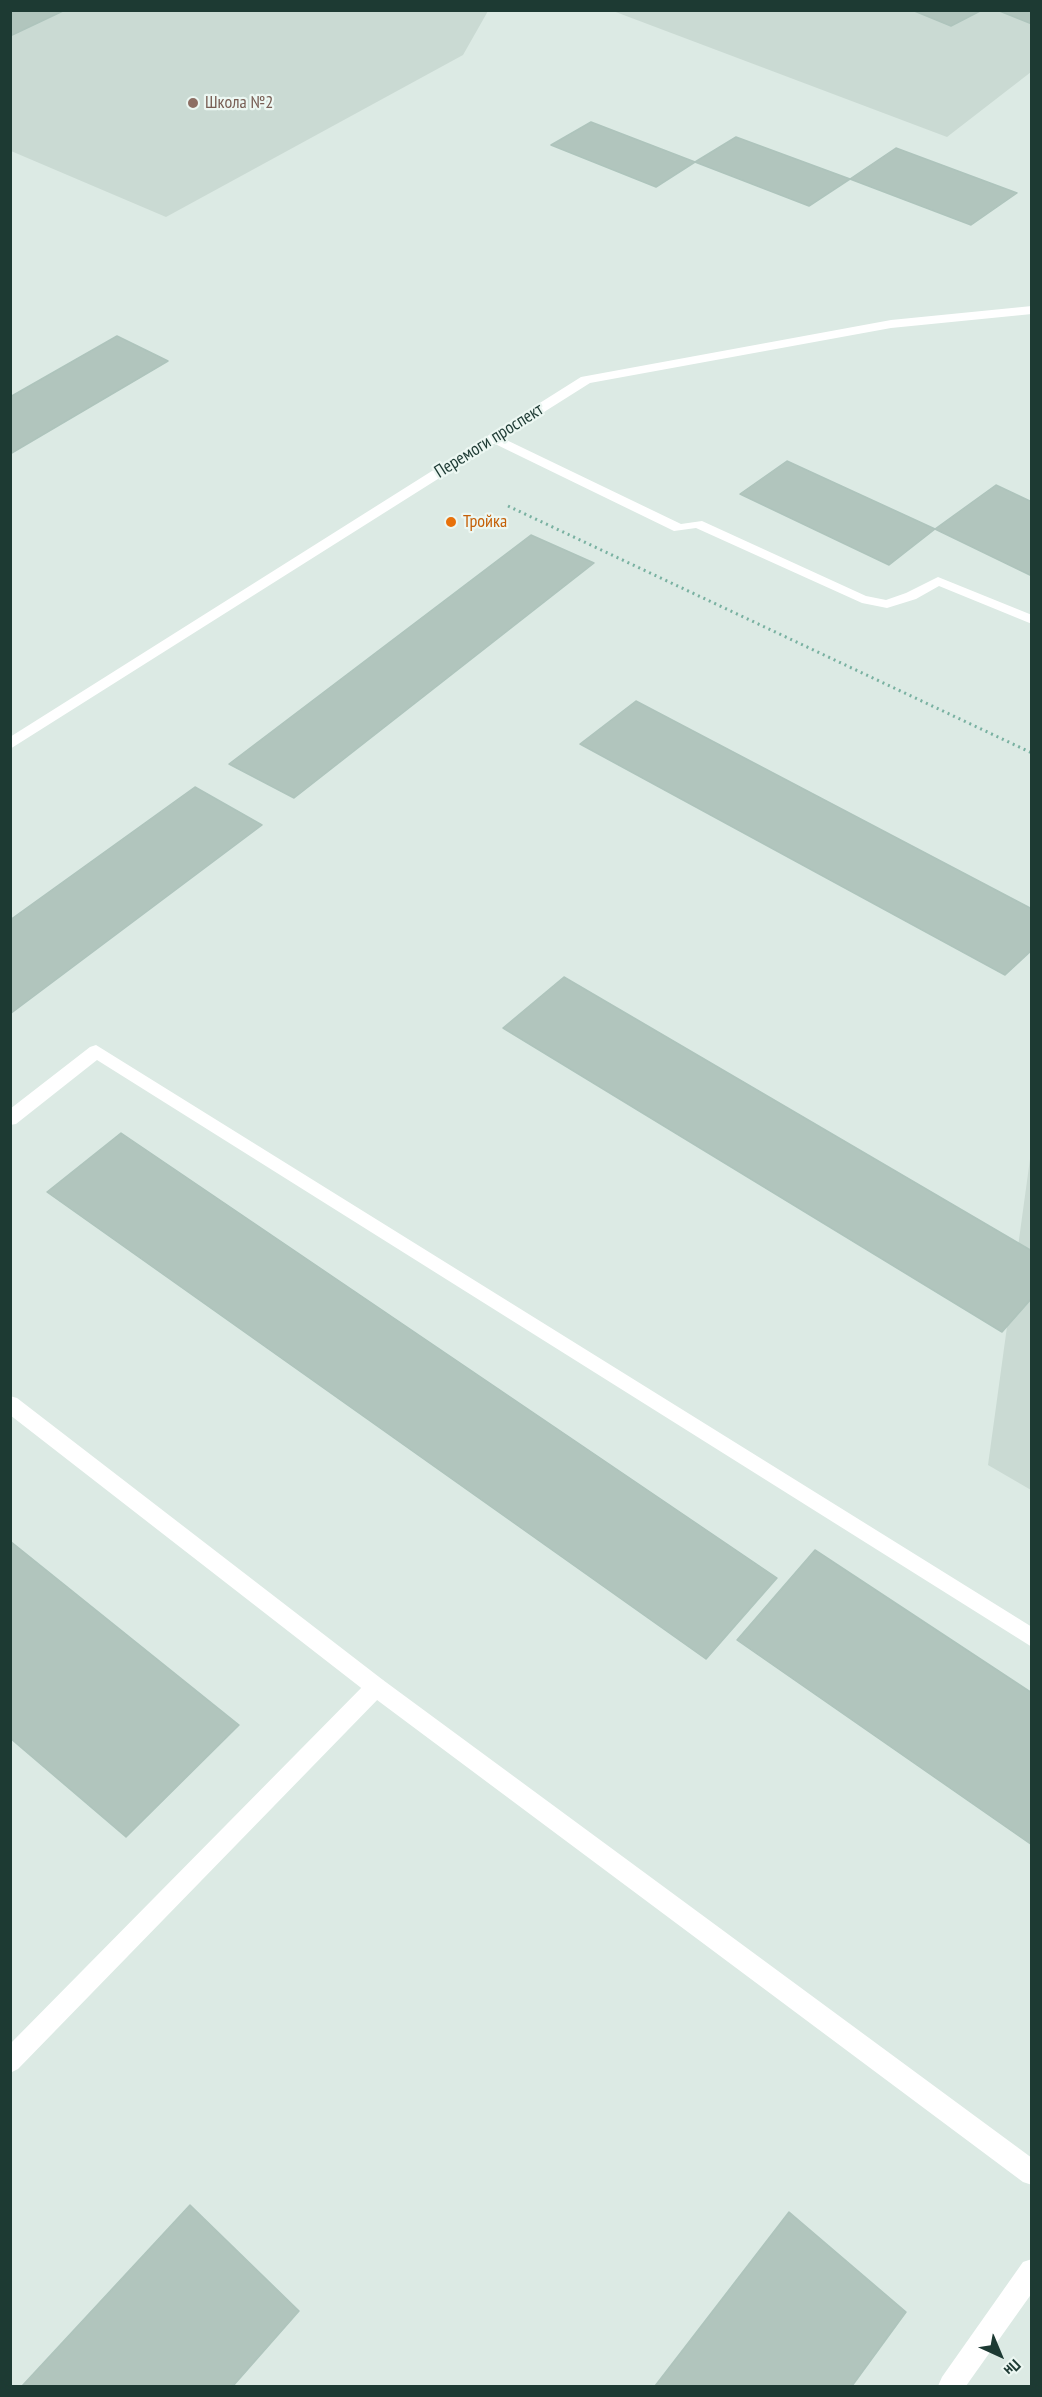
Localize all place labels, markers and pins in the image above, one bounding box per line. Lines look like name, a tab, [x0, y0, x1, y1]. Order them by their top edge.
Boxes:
place label: Школа №2	[205, 92, 273, 114]
marker: Школа №2	[186, 96, 200, 110]
place label: Тройка	[463, 511, 507, 533]
marker: Тройка	[444, 515, 458, 529]

